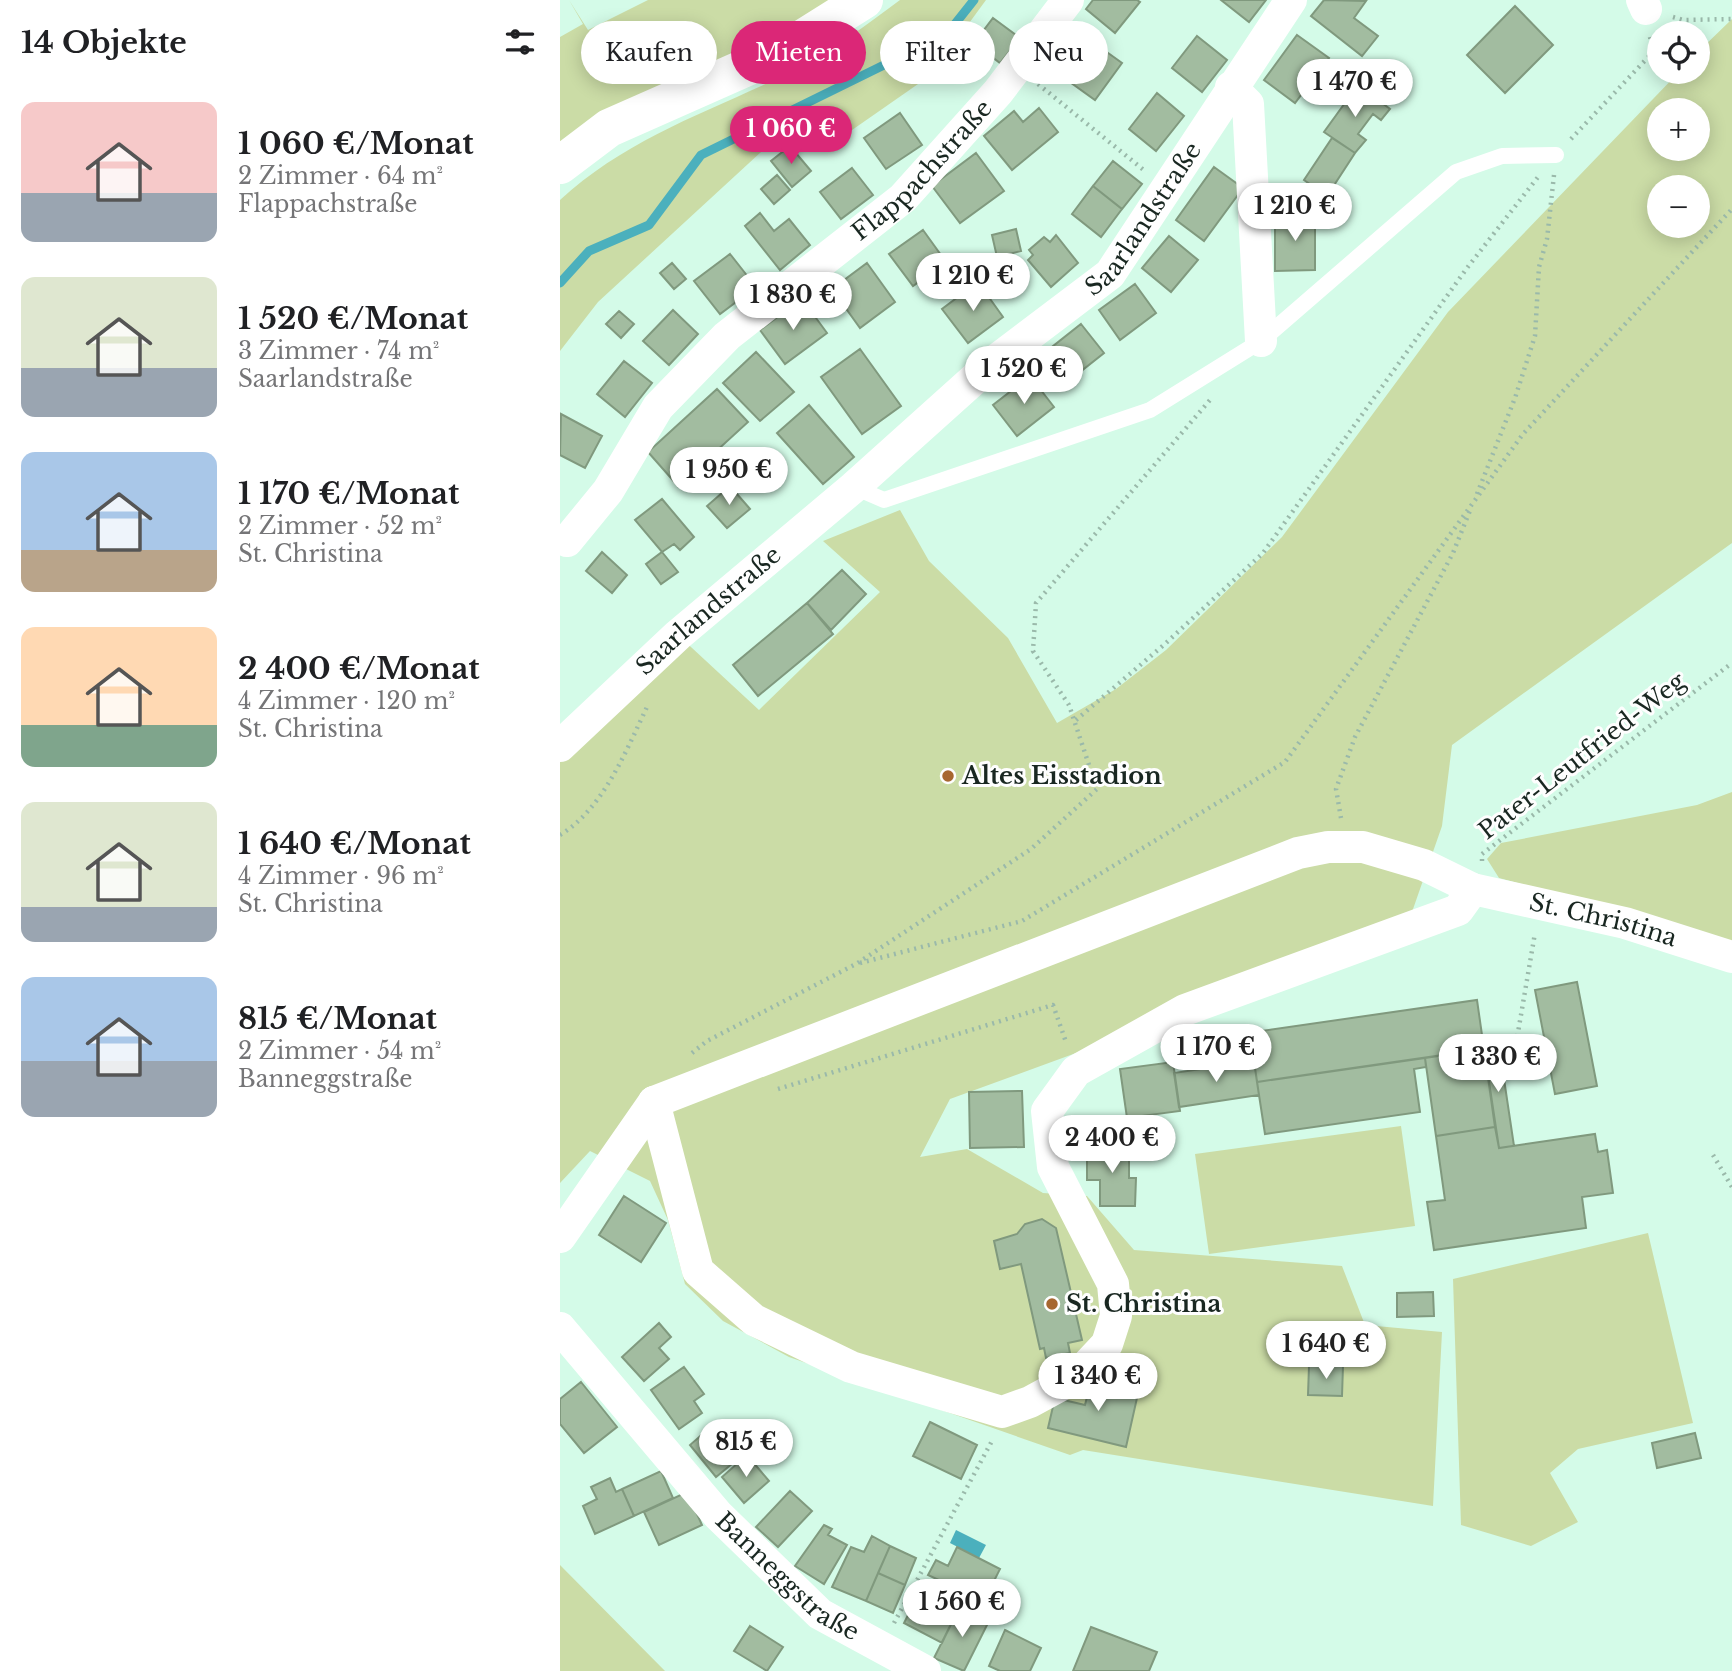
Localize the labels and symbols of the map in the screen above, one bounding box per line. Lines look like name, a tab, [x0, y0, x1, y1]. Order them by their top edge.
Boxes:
pin: 1 470 €	[1290, 60, 1420, 119]
street label: Flappachstraße	[846, 94, 998, 247]
pin: 1 060 €	[726, 106, 856, 166]
street label: Saarlandstraße	[1079, 137, 1207, 302]
pin: 1 210 €	[1230, 184, 1360, 243]
pin: 1 210 €	[908, 254, 1038, 313]
pin: 1 830 €	[728, 272, 858, 332]
pin: 1 520 €	[959, 346, 1089, 406]
pin: 1 950 €	[664, 448, 794, 507]
street label: Saarlandstraße	[630, 540, 787, 681]
street label: Pater-Leutfried-Weg	[1473, 666, 1691, 845]
place label: Altes Eisstadion	[961, 761, 1162, 790]
marker: Altes Eisstadion	[940, 768, 956, 784]
street label: St. Christina	[1527, 887, 1681, 953]
pin: 1 170 €	[1151, 1024, 1281, 1084]
pin: 1 330 €	[1433, 1034, 1563, 1094]
pin: 2 400 €	[1047, 1116, 1177, 1175]
place label: St. Christina	[1066, 1289, 1222, 1318]
marker: St. Christina	[1044, 1296, 1060, 1312]
pin: 1 640 €	[1261, 1322, 1391, 1381]
pin: 1 340 €	[1033, 1354, 1163, 1413]
pin: 815 €	[697, 1420, 795, 1479]
street label: Banneggstraße	[710, 1506, 864, 1646]
pin: 1 560 €	[897, 1580, 1027, 1639]

